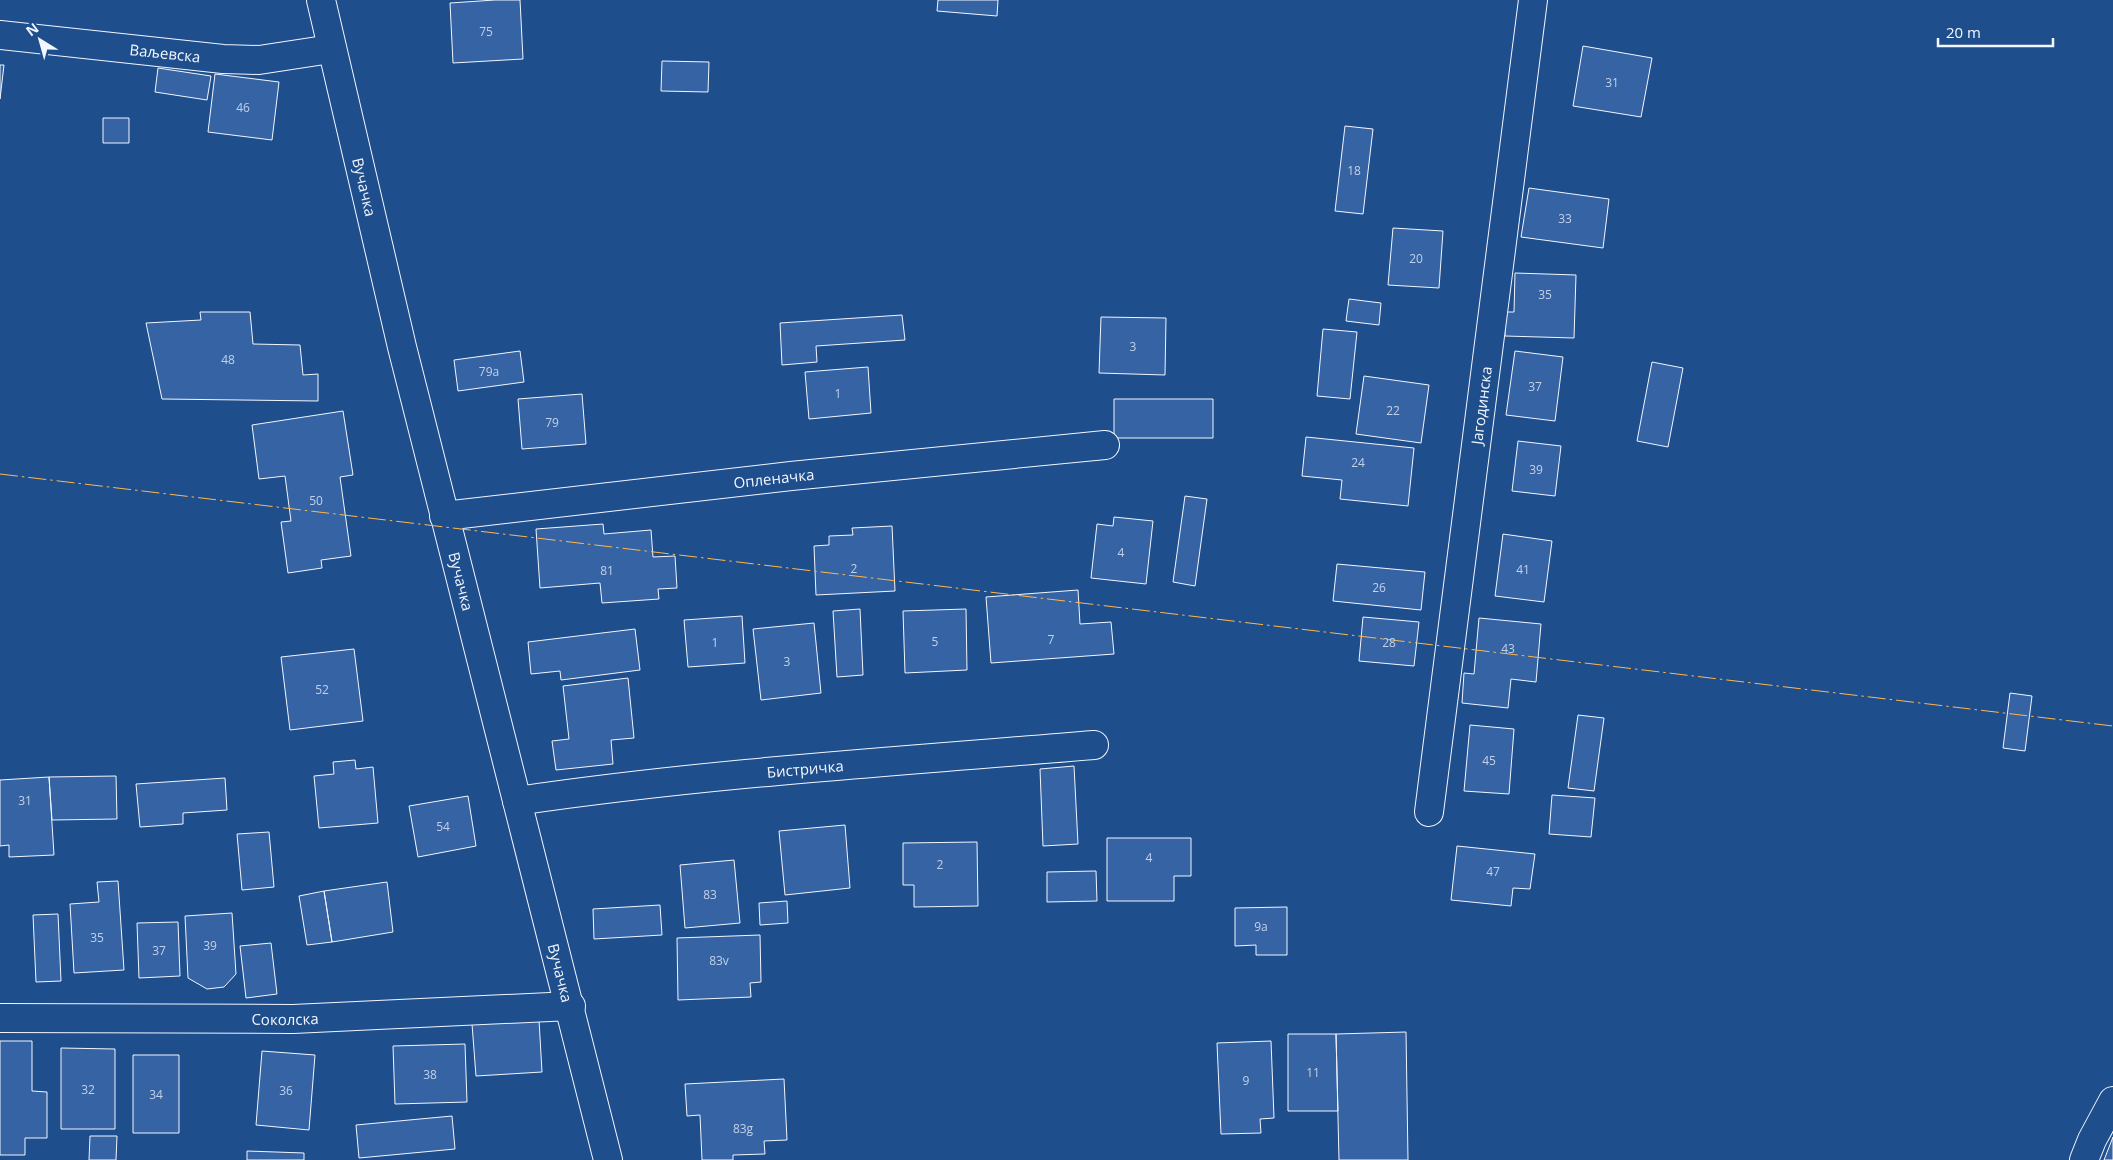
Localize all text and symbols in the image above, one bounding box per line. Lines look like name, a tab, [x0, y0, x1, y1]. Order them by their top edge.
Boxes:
north arrow	[15, 15, 65, 65]
scale bar	[1938, 15, 2053, 47]
text: N	[22, 18, 42, 40]
text: 20 m	[1946, 22, 1981, 42]
house number: 75	[479, 23, 493, 40]
street label: Ваљевска	[129, 39, 201, 67]
house number: 31	[1605, 74, 1619, 91]
house number: 46	[236, 99, 250, 116]
street label: Вучачка	[348, 156, 381, 218]
house number: 18	[1347, 162, 1361, 179]
house number: 33	[1558, 210, 1572, 227]
house number: 20	[1409, 250, 1423, 267]
house number: 35	[1538, 286, 1552, 303]
house number: 3	[1130, 338, 1137, 355]
house number: 48	[221, 351, 235, 368]
house number: 79a	[479, 363, 499, 380]
street label: Јагодинска	[1466, 365, 1496, 448]
house number: 37	[1528, 378, 1542, 395]
house number: 1	[835, 385, 841, 402]
house number: 22	[1386, 402, 1400, 419]
house number: 79	[545, 414, 559, 431]
house number: 24	[1351, 454, 1365, 471]
house number: 39	[1529, 461, 1543, 478]
street label: Опленачка	[732, 464, 815, 493]
house number: 50	[309, 492, 323, 509]
house number: 4	[1118, 544, 1125, 561]
street label: Вучачка	[444, 550, 478, 613]
house number: 2	[851, 560, 858, 577]
house number: 41	[1516, 561, 1530, 578]
house number: 81	[600, 562, 614, 579]
house number: 26	[1372, 579, 1386, 596]
house number: 7	[1048, 631, 1055, 648]
house number: 5	[932, 633, 939, 650]
house number: 1	[712, 634, 718, 651]
house number: 28	[1382, 634, 1396, 651]
house number: 43	[1501, 640, 1515, 657]
house number: 3	[784, 653, 791, 670]
house number: 52	[315, 681, 329, 698]
house number: 45	[1482, 752, 1496, 769]
street label: Бистричка	[766, 755, 844, 782]
house number: 31	[18, 792, 32, 809]
house number: 54	[436, 818, 450, 835]
house number: 4	[1146, 849, 1153, 866]
house number: 2	[937, 856, 944, 873]
house number: 47	[1486, 863, 1500, 880]
house number: 83	[703, 886, 717, 903]
house number: 9a	[1254, 918, 1268, 935]
house number: 35	[90, 929, 104, 946]
house number: 39	[203, 937, 217, 954]
street label: Вучачка	[544, 941, 578, 1004]
house number: 37	[152, 942, 166, 959]
house number: 83v	[709, 952, 729, 969]
street label: Соколска	[251, 1008, 319, 1029]
house number: 11	[1306, 1064, 1320, 1081]
house number: 38	[423, 1066, 437, 1083]
house number: 9	[1243, 1072, 1250, 1089]
house number: 32	[81, 1081, 95, 1098]
house number: 36	[279, 1082, 293, 1099]
house number: 34	[149, 1086, 163, 1103]
house number: 83g	[733, 1120, 754, 1137]

